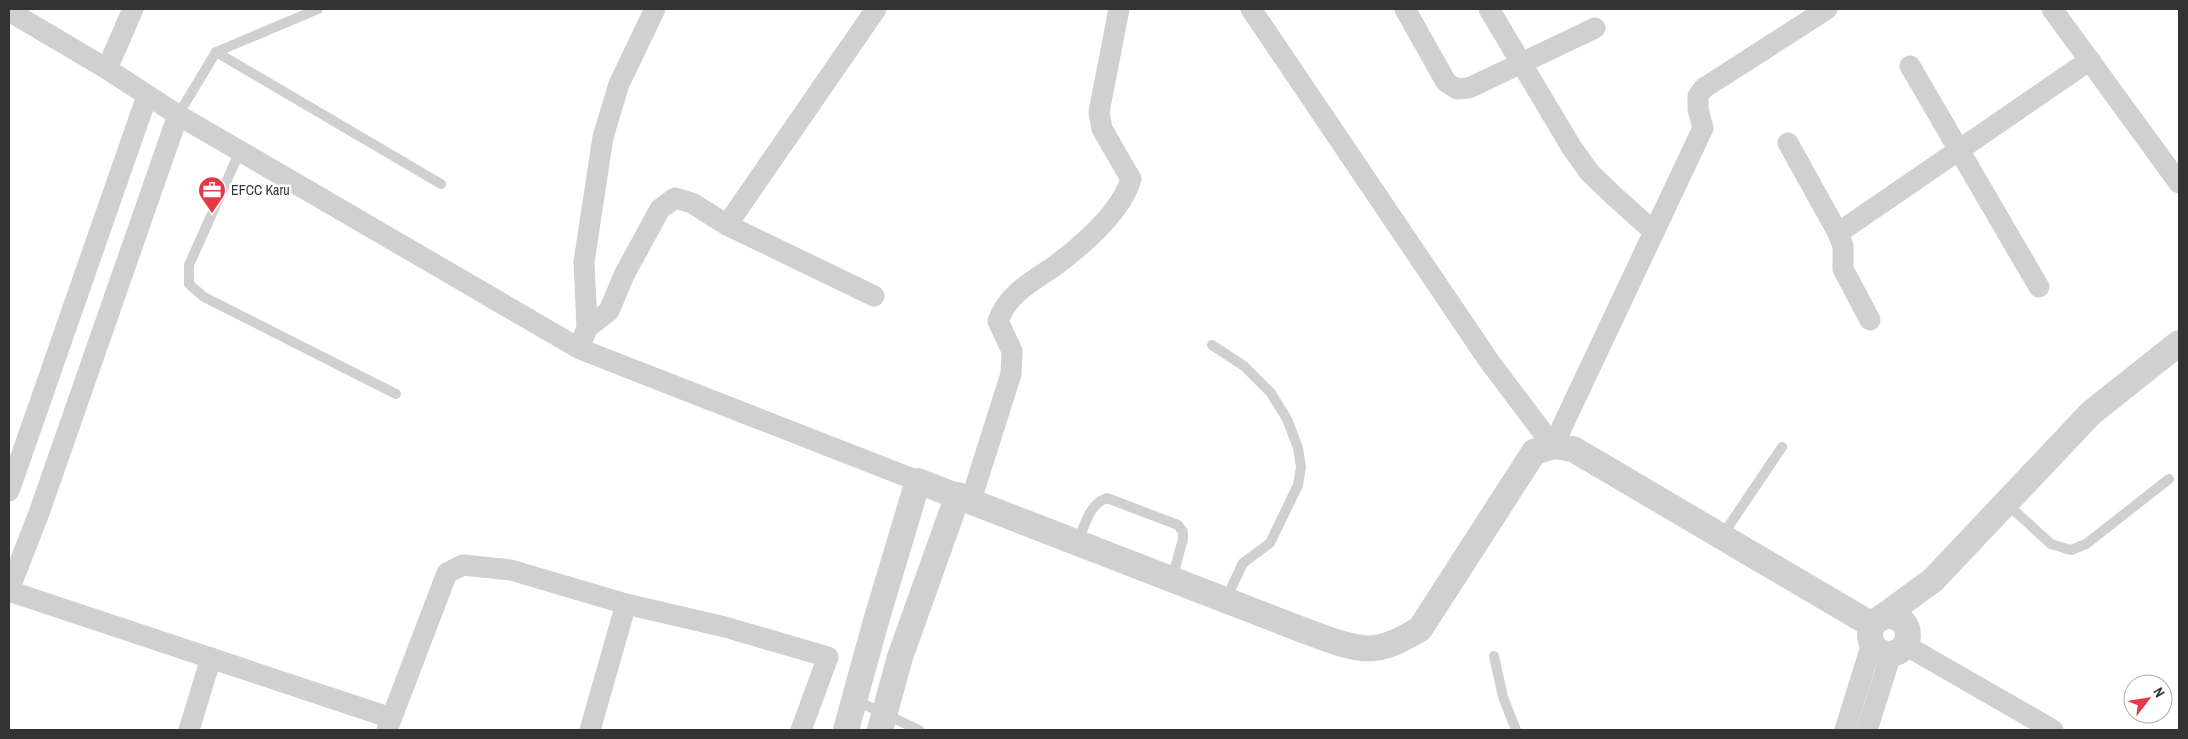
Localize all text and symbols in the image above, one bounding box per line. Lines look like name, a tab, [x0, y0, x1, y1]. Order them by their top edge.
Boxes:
office icon: EFCC Karu	[197, 175, 227, 214]
place label: EFCC Karu	[231, 181, 290, 199]
north arrow	[2123, 674, 2173, 724]
text: N	[2149, 684, 2169, 700]

